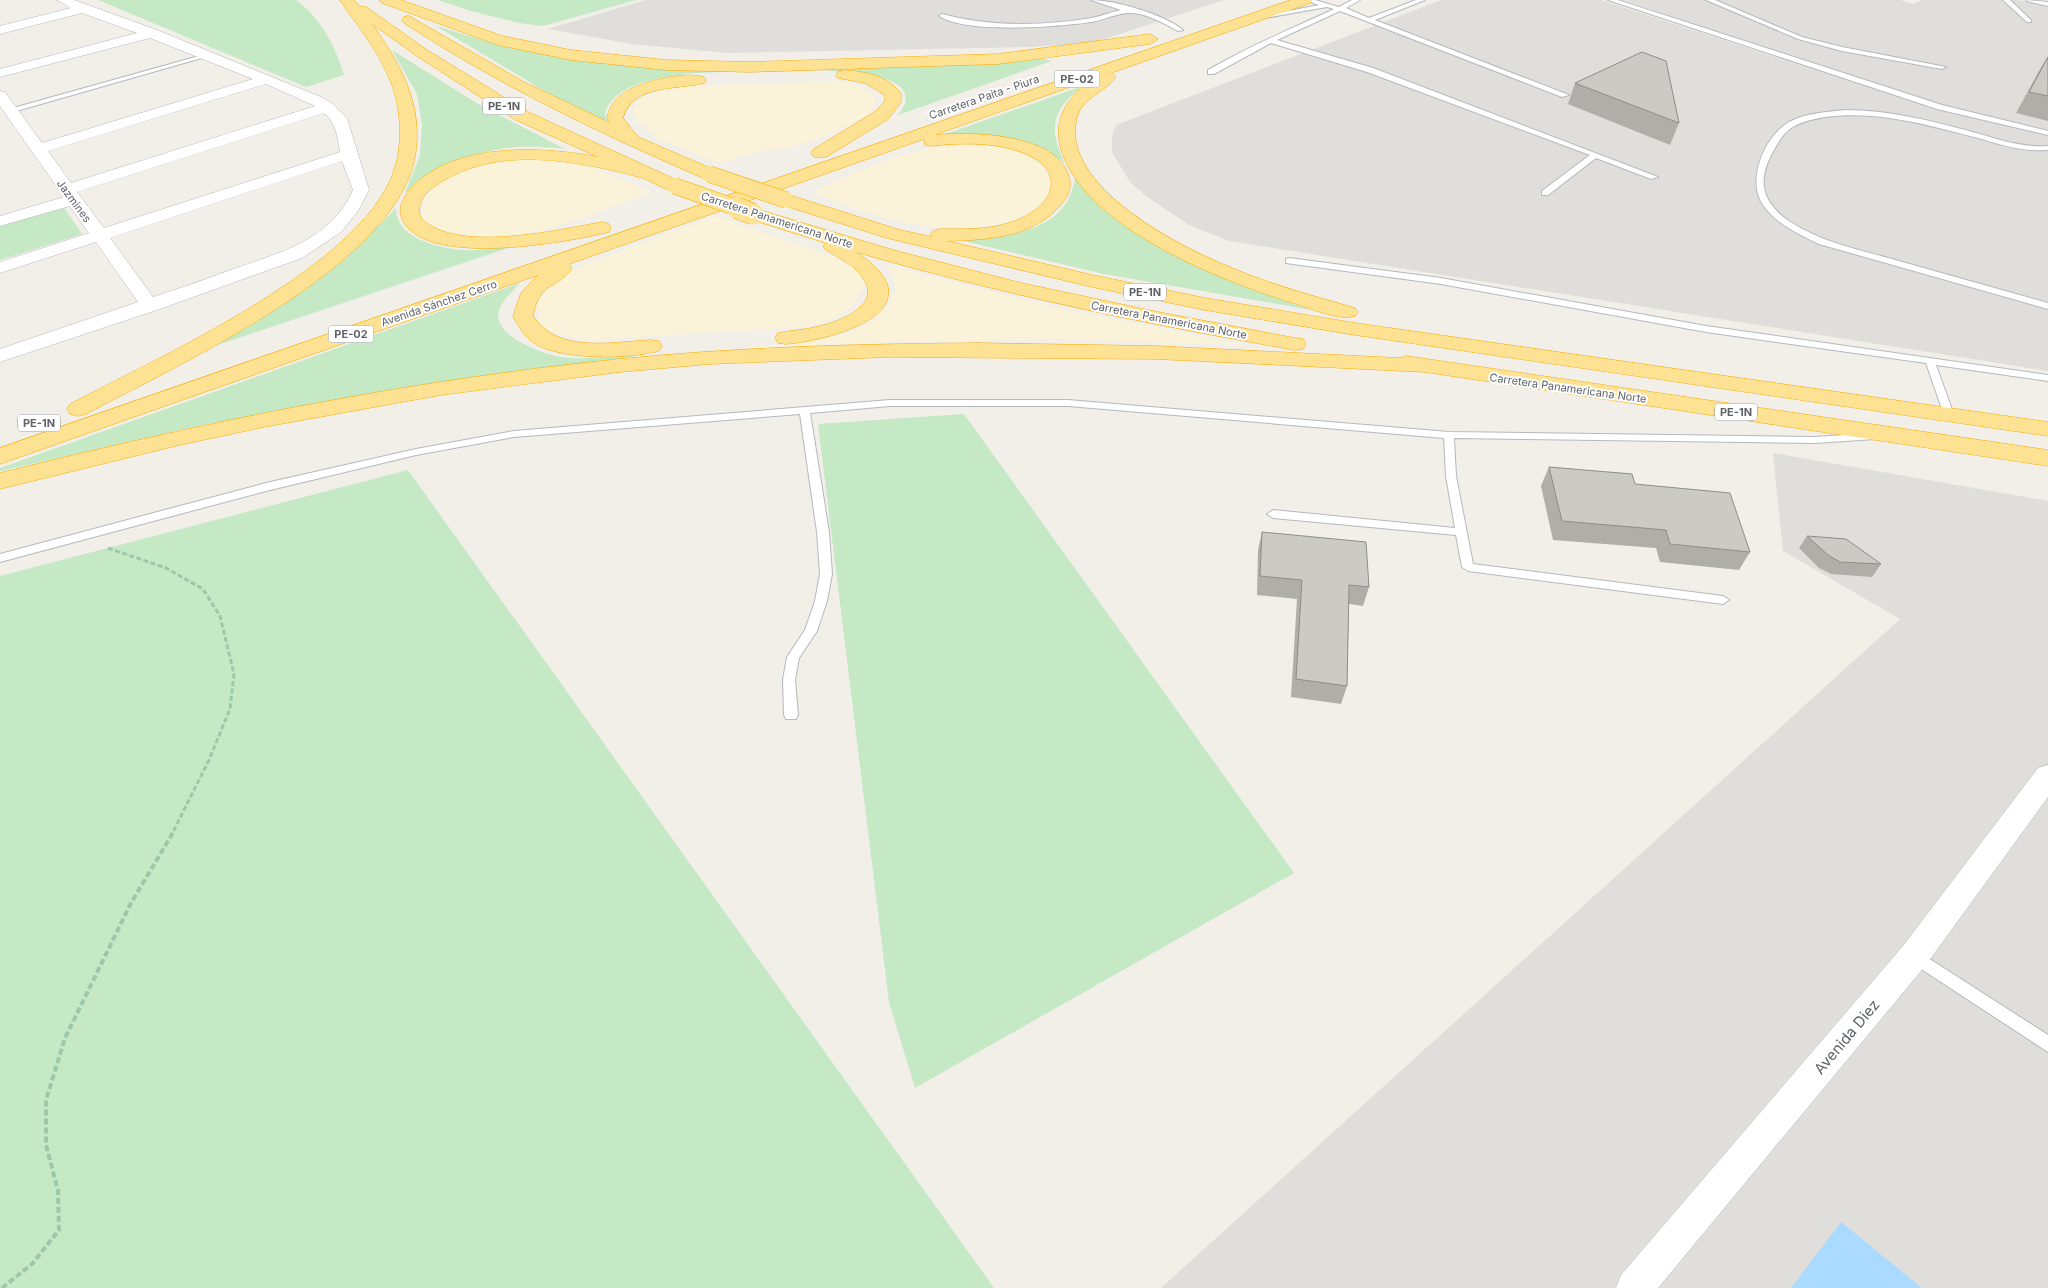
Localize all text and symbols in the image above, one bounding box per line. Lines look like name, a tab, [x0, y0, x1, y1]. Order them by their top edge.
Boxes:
road number: PE-02	[1054, 70, 1100, 88]
street label: Carretera Paita - Piura	[927, 72, 1041, 122]
road number: PE-1N	[483, 98, 525, 114]
street label: Jazmines	[54, 177, 94, 225]
street label: Carretera Panamericana Norte	[699, 189, 855, 251]
street label: Avenida Sánchez Cerro	[379, 276, 499, 329]
road number: PE-1N	[1124, 284, 1166, 300]
street label: Carretera Panamericana Norte	[1090, 298, 1248, 342]
road number: PE-02	[328, 326, 374, 342]
street label: Carretera Panamericana Norte	[1489, 370, 1647, 406]
road number: PE-1N	[1715, 404, 1757, 421]
road number: PE-1N	[18, 414, 60, 432]
street label: Avenida Diez	[1810, 995, 1883, 1078]

